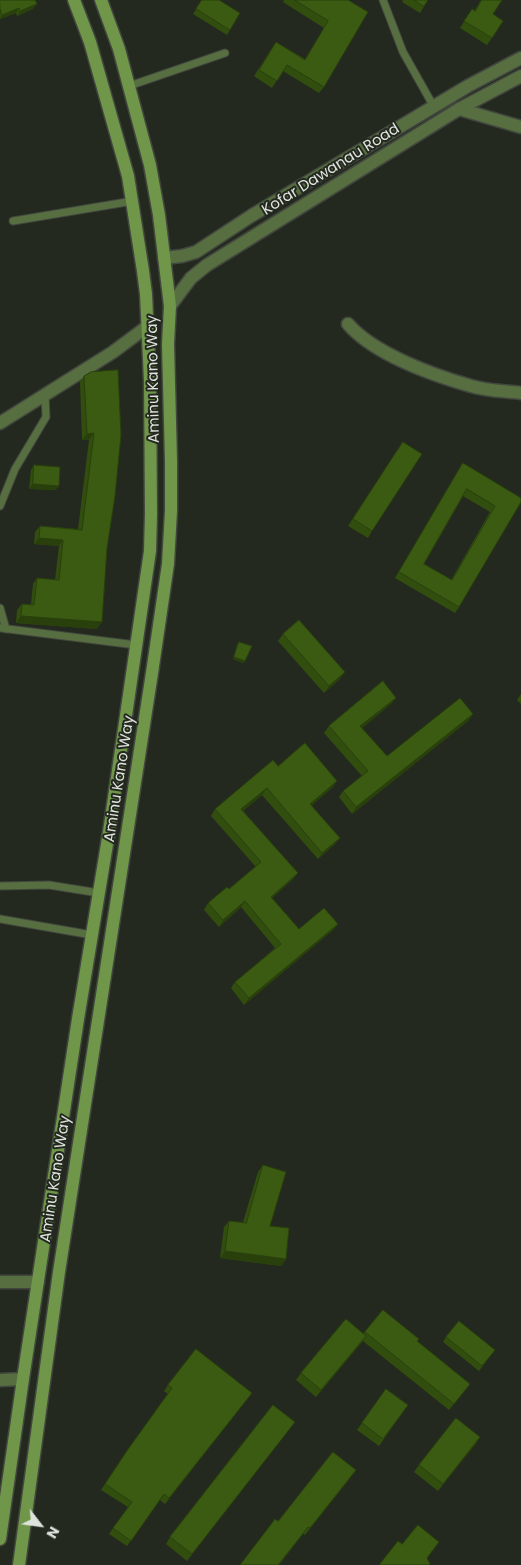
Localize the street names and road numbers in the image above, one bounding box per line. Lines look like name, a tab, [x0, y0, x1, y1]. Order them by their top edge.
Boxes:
street label: Kofar Dawanau Road	[259, 120, 403, 220]
street label: Aminu Kano Way	[144, 315, 164, 443]
street label: Aminu Kano Way	[101, 714, 139, 844]
street label: Aminu Kano Way	[37, 1114, 75, 1244]

